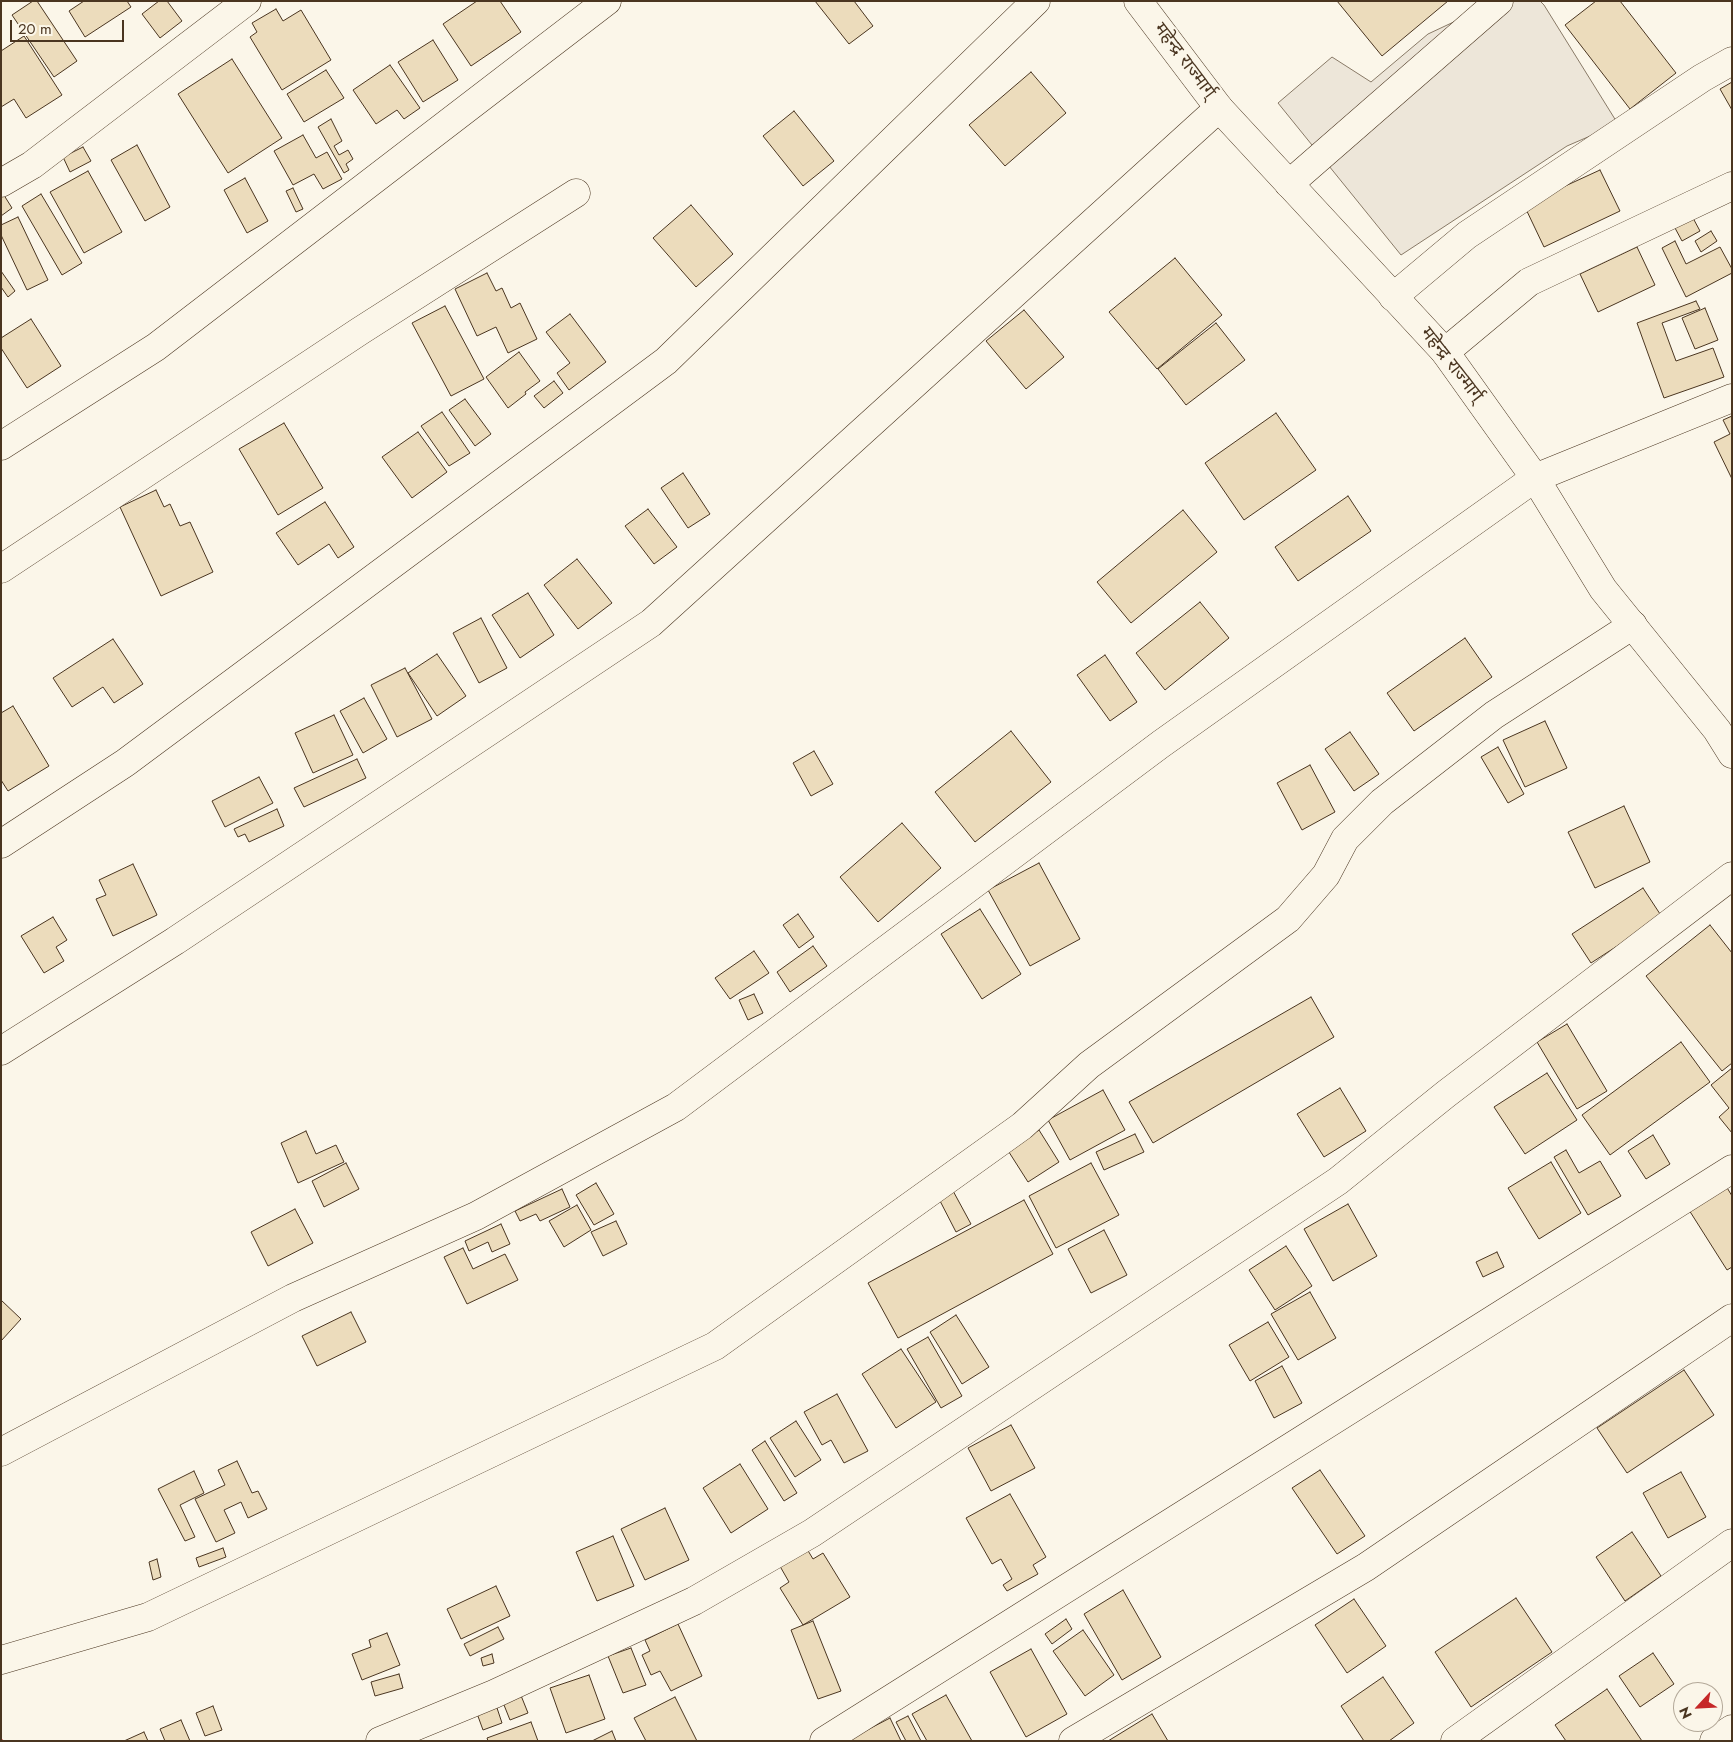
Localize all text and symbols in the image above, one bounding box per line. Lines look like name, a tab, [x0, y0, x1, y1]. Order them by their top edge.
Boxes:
scale bar	[12, 10, 126, 42]
text: 20 m	[18, 18, 52, 40]
street label: महेन्द्र राज्मार्ग्	[1149, 19, 1219, 103]
street label: महेन्द्र राज्मार्ग्	[1415, 323, 1487, 407]
north arrow	[1673, 1682, 1723, 1732]
text: N	[1674, 1704, 1697, 1722]

